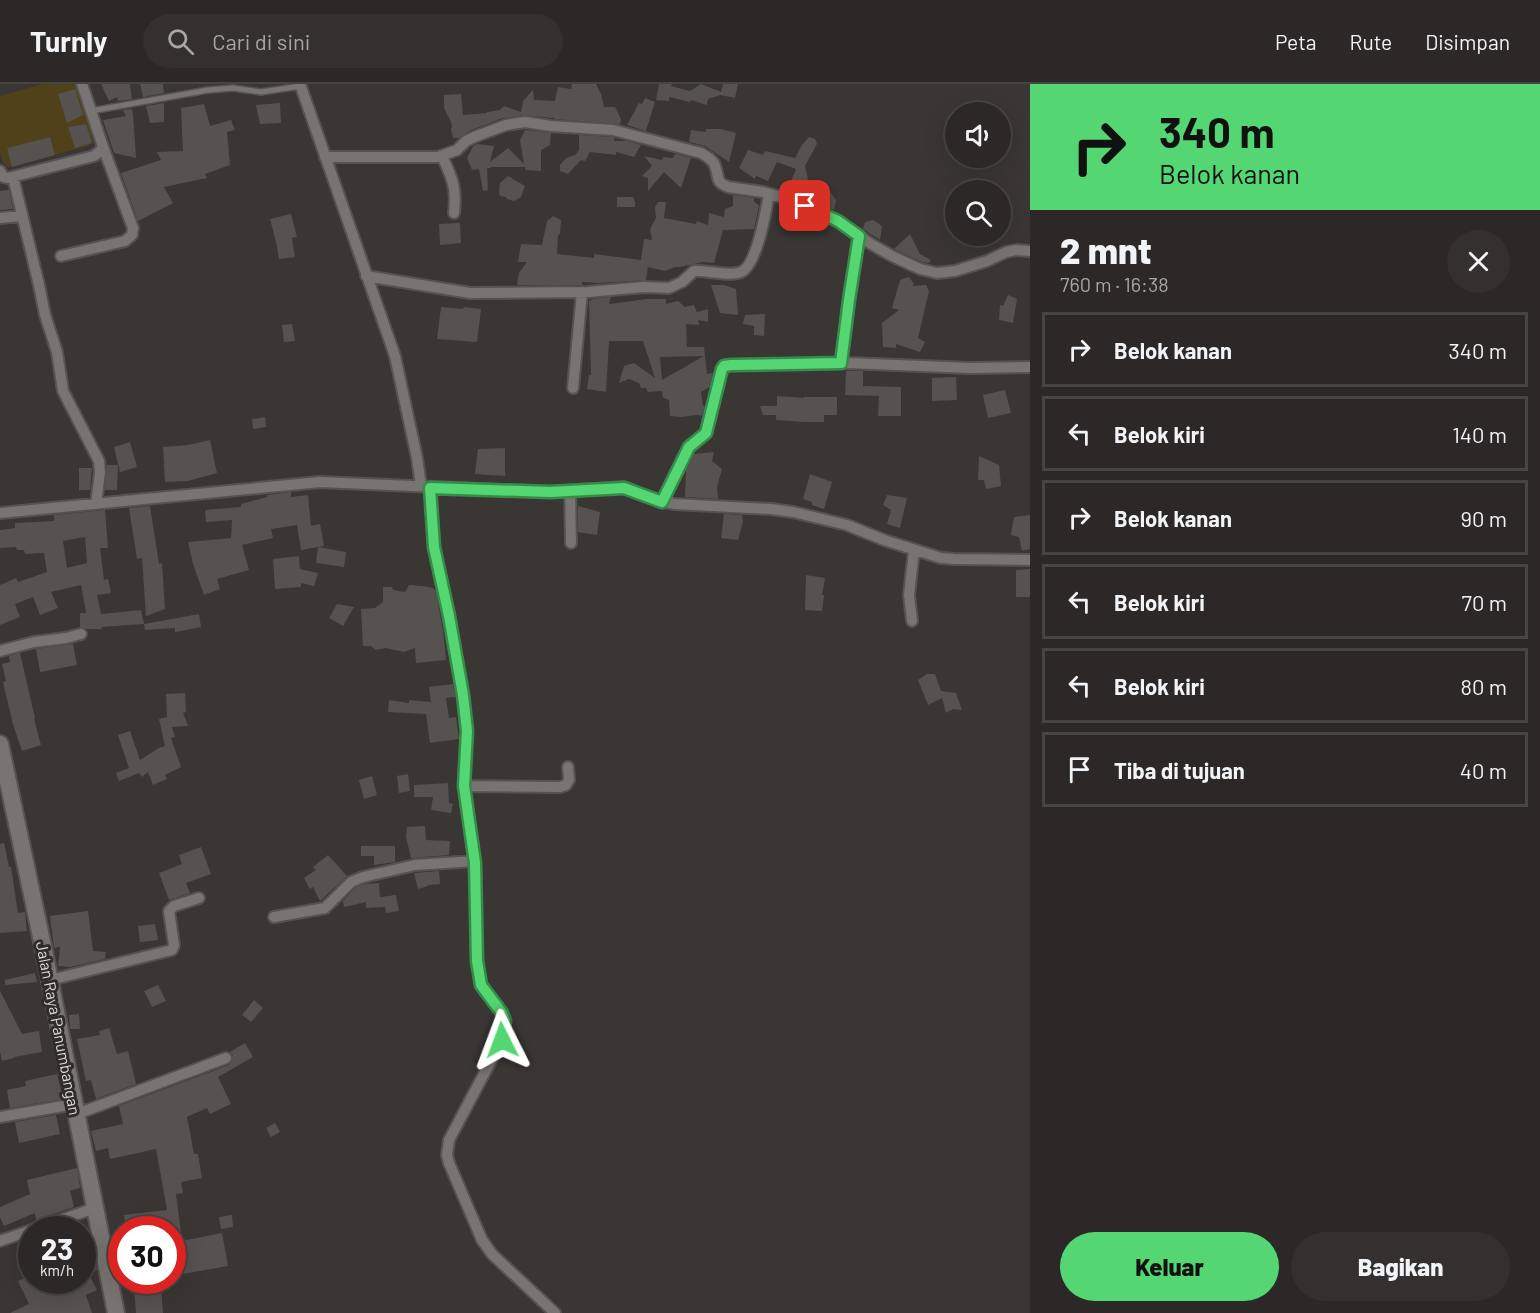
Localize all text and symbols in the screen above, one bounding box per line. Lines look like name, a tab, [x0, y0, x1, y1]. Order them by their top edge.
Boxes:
search box	[143, 14, 563, 68]
text: Turnly	[30, 24, 107, 58]
icon: search	[164, 25, 197, 58]
text: Cari di sini	[212, 28, 310, 54]
text: Peta	[1275, 29, 1317, 54]
text: Rute	[1350, 29, 1392, 54]
text: Disimpan	[1425, 29, 1510, 54]
map controls	[945, 102, 1011, 246]
button: sound	[945, 102, 1011, 168]
text: 340 m	[1159, 106, 1275, 156]
icon: right	[1060, 108, 1138, 186]
text: Belok kanan	[1159, 157, 1300, 189]
pin	[779, 180, 830, 231]
button: search	[945, 180, 1011, 246]
icon: arrive	[788, 189, 821, 222]
text: 2 mnt	[1060, 228, 1152, 271]
button: close	[1447, 230, 1510, 293]
text: 760 m · 16:38	[1060, 272, 1169, 296]
icon: right	[1063, 333, 1096, 366]
text: Belok kanan	[1114, 337, 1232, 363]
text: 340 m	[1449, 337, 1507, 363]
icon: left	[1063, 417, 1096, 450]
text: Belok kiri	[1114, 421, 1205, 447]
text: 140 m	[1452, 421, 1507, 447]
icon: right	[1063, 501, 1096, 534]
text: Belok kanan	[1114, 505, 1232, 531]
text: 90 m	[1461, 505, 1507, 531]
icon: left	[1063, 585, 1096, 618]
text: Belok kiri	[1114, 589, 1205, 615]
text: 70 m	[1462, 589, 1507, 615]
icon: left	[1063, 669, 1096, 702]
text: Belok kiri	[1114, 673, 1205, 699]
text: 80 m	[1461, 673, 1507, 699]
icon: arrive	[1063, 753, 1096, 786]
text: Tiba di tujuan	[1114, 757, 1245, 783]
text: 40 m	[1460, 757, 1507, 783]
street label: Jalan Raya Panumbangan	[33, 940, 85, 1116]
position arrow	[470, 1008, 534, 1072]
speed limit sign: 30	[108, 1216, 186, 1294]
text: 23	[41, 1230, 73, 1266]
button: Keluar	[1060, 1232, 1279, 1301]
button: Bagikan	[1291, 1232, 1510, 1301]
text: km/h	[40, 1261, 74, 1279]

